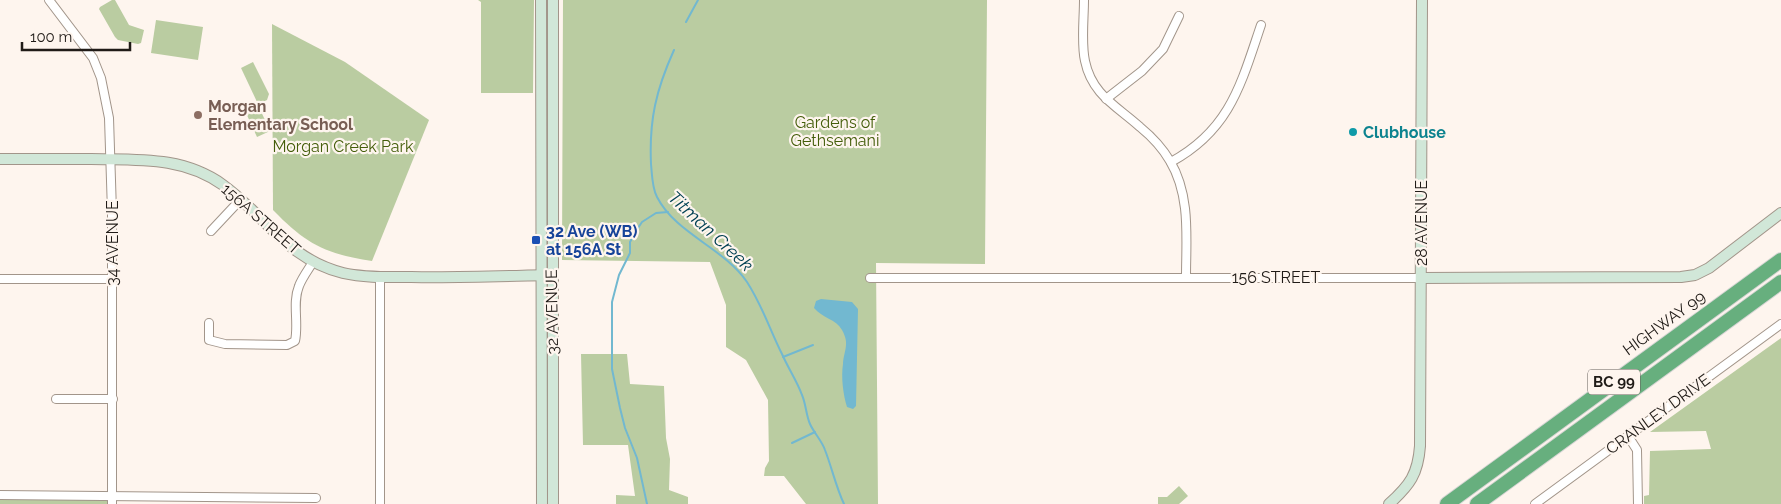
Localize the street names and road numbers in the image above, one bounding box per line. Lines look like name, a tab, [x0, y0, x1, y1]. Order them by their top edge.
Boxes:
street label: 156A STREET	[218, 180, 305, 259]
street label: 28 AVENUE	[1412, 180, 1431, 266]
street label: 34 AVENUE	[103, 200, 122, 286]
street label: 156 STREET	[1232, 268, 1320, 287]
street label: 32 AVENUE	[542, 269, 562, 355]
street label: HIGHWAY 99	[1619, 287, 1709, 359]
road number: BC 99	[1588, 370, 1640, 394]
street label: CRANLEY DRIVE	[1602, 370, 1714, 458]

